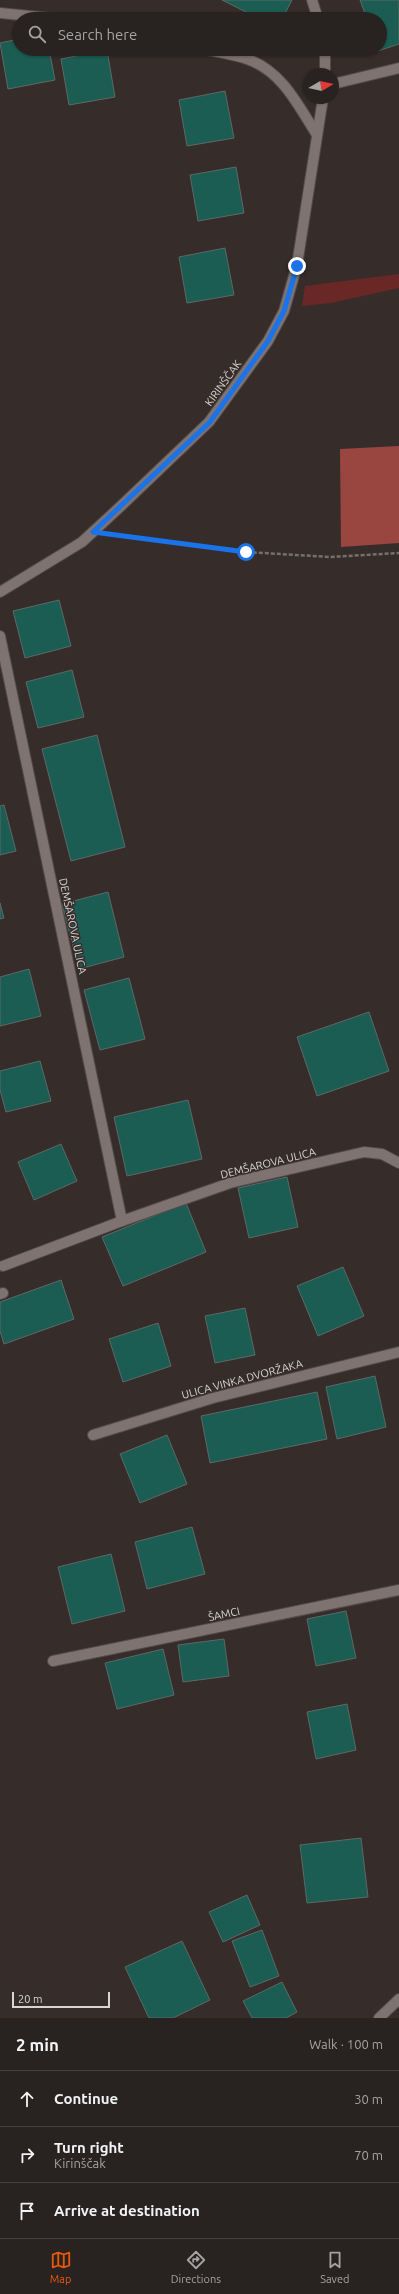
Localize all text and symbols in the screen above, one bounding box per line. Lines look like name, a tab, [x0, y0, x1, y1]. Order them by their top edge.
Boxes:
search box	[12, 12, 387, 56]
icon: search	[26, 23, 48, 45]
text: Search here	[58, 26, 137, 43]
north arrow	[303, 68, 339, 104]
route end	[288, 257, 306, 275]
street label: KIRINŠČAK	[202, 357, 244, 408]
route start	[237, 543, 255, 561]
street label: DEMŠAROVA ULICA	[57, 877, 90, 976]
street label: DEMŠAROVA ULICA	[219, 1144, 318, 1181]
street label: ULICA VINKA DVORŽAKA	[180, 1356, 305, 1401]
street label: ŠAMCI	[207, 1604, 241, 1623]
scale bar	[12, 1990, 110, 2009]
text: 20 m	[18, 1993, 42, 2005]
text: 2 min	[16, 2035, 59, 2054]
text: Walk · 100 m	[309, 2037, 383, 2051]
icon: ahead	[16, 2088, 38, 2110]
text: Continue	[54, 2090, 118, 2107]
text: 30 m	[354, 2092, 383, 2106]
text: Turn right	[54, 2139, 124, 2156]
icon: right	[16, 2144, 38, 2166]
text: 70 m	[354, 2148, 383, 2162]
text: Kirinščak	[54, 2156, 106, 2170]
icon: arrive	[16, 2200, 38, 2222]
text: Arrive at destination	[54, 2202, 200, 2219]
tab: Map	[50, 2249, 72, 2285]
tab: Directions	[171, 2249, 221, 2285]
tab: Saved	[320, 2249, 349, 2285]

